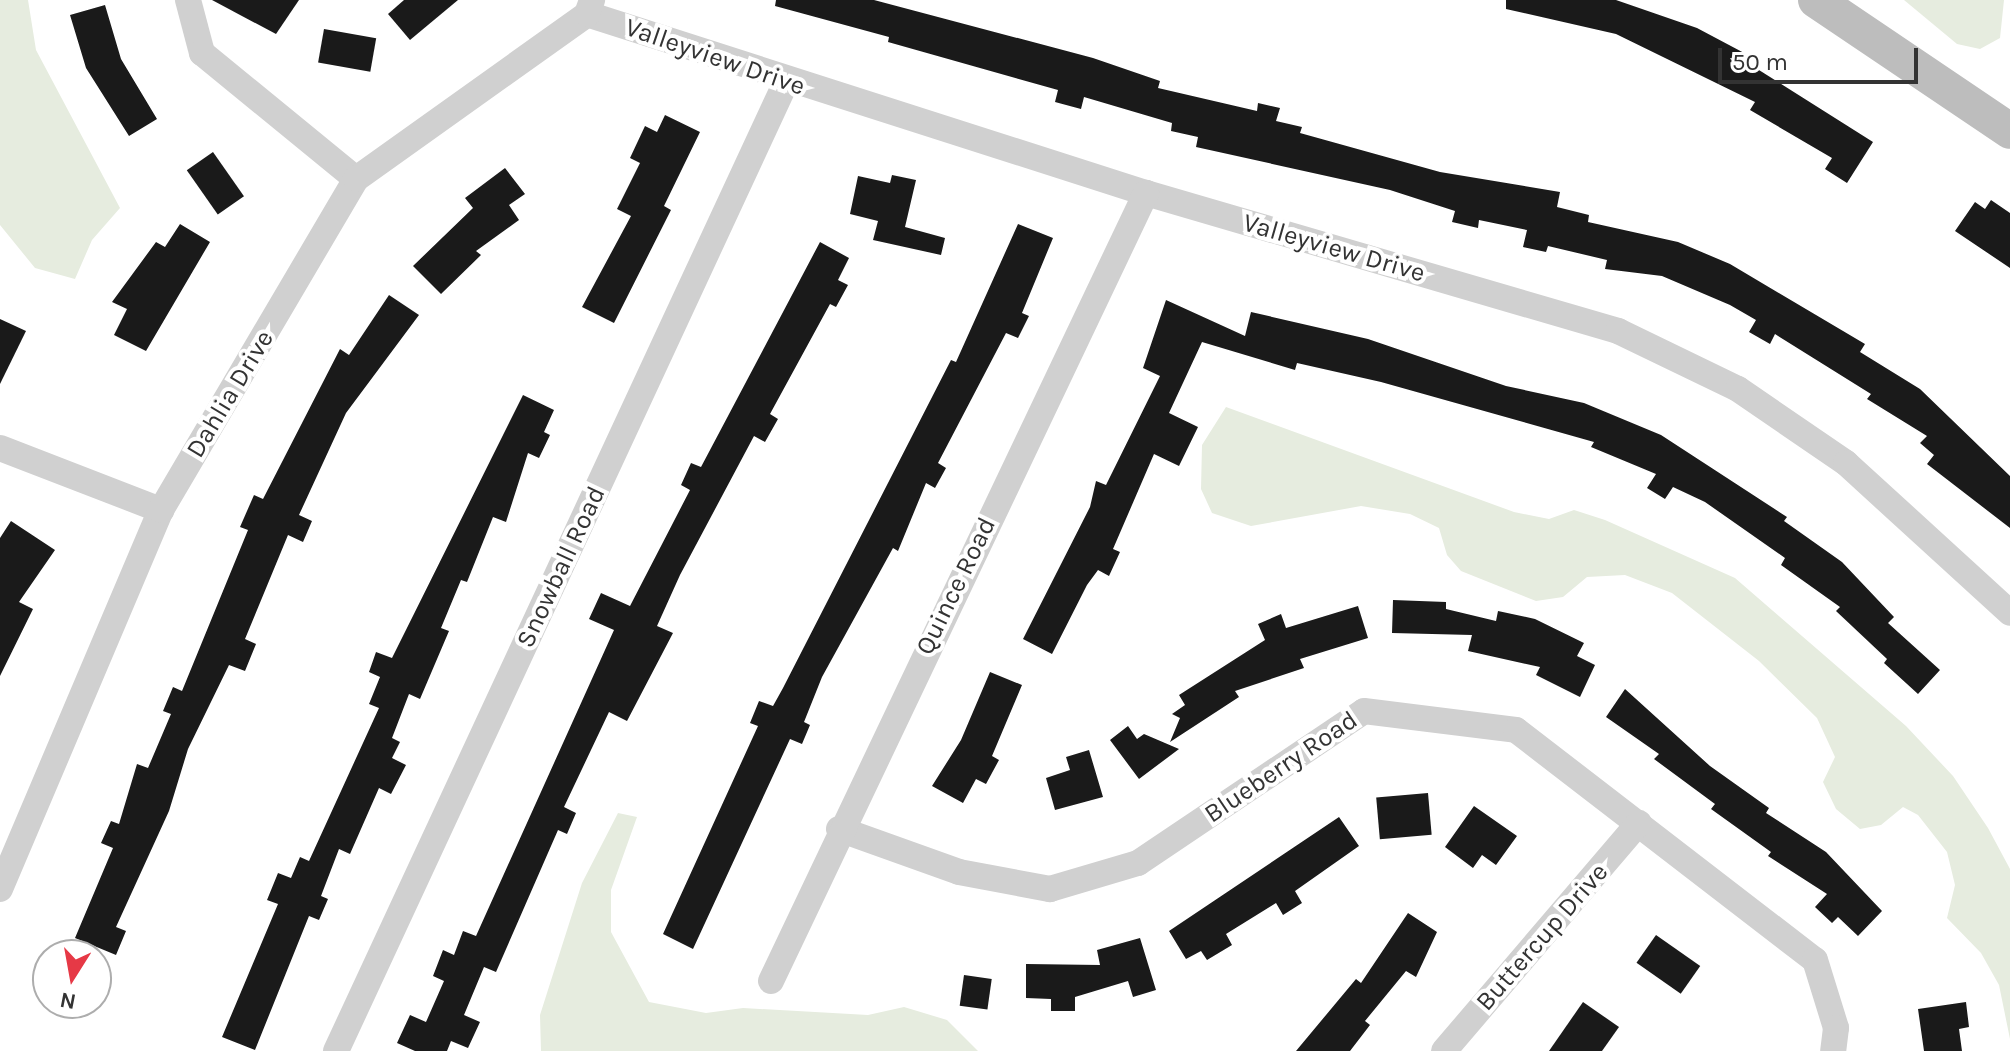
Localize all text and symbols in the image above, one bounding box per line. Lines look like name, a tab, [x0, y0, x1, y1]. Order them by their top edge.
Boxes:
street label: Valleyview Drive	[621, 12, 809, 102]
scale bar	[1722, 32, 1922, 82]
text: 50 m	[1732, 48, 1788, 76]
street label: Valleyview Drive	[1239, 207, 1429, 289]
street label: Dahlia Drive	[180, 325, 280, 463]
street label: Snowball Road	[510, 481, 612, 653]
street label: Quince Road	[909, 512, 1003, 660]
street label: Blueberry Road	[1198, 704, 1364, 830]
street label: Buttercup Drive	[1469, 857, 1615, 1017]
north arrow	[32, 939, 112, 1019]
text: N	[58, 986, 78, 1015]

